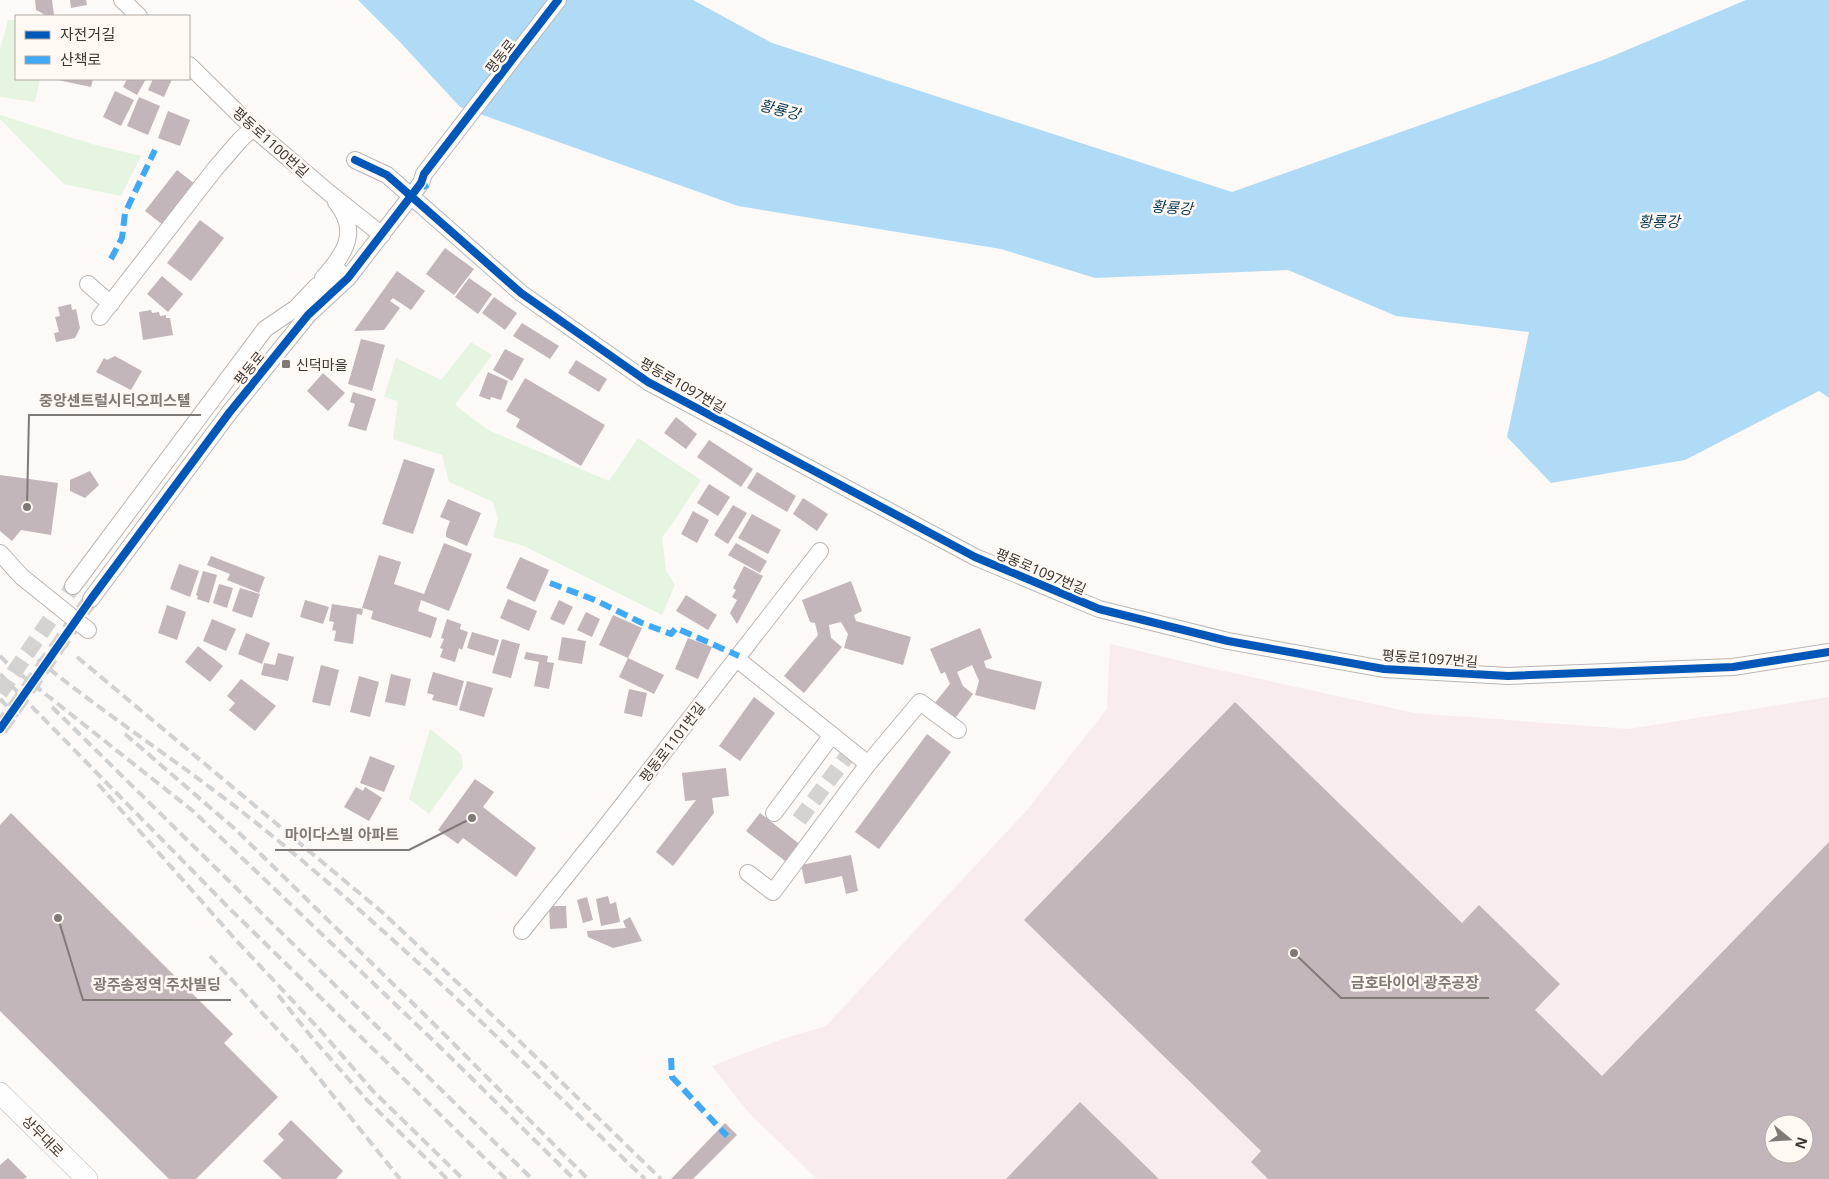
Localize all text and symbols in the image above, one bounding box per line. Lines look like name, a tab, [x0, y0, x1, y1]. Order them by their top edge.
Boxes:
legend	[15, 15, 190, 80]
text: 자전거길	[60, 24, 115, 44]
street label: 평동로	[481, 35, 519, 77]
text: 산책로	[60, 49, 101, 69]
water label: 황룡강	[757, 94, 805, 124]
street label: 평동로1100번길	[229, 103, 313, 181]
water label: 황룡강	[1151, 196, 1196, 219]
water label: 황룡강	[1638, 211, 1682, 231]
street label: 평동로	[229, 347, 269, 389]
street label: 평동로1097번길	[636, 353, 730, 417]
place label: 신덕마을	[296, 355, 348, 374]
marker: 신덕마을	[280, 358, 292, 370]
callout: 중앙센트럴시티오피스텔	[29, 385, 201, 415]
text: 중앙센트럴시티오피스텔	[39, 390, 191, 410]
street label: 평동로1097번길	[993, 543, 1089, 599]
street label: 평동로1097번길	[1381, 645, 1479, 671]
street label: 평동로1101번길	[635, 698, 709, 786]
callout: 마이다스빌 아파트	[275, 820, 409, 850]
text: 마이다스빌 아파트	[285, 824, 399, 844]
callout: 금호타이어 광주공장	[1341, 968, 1489, 998]
callout: 광주송정역 주차빌딩	[83, 970, 231, 1000]
text: 금호타이어 광주공장	[1351, 972, 1479, 992]
text: 광주송정역 주차빌딩	[93, 974, 221, 994]
street label: 상무대로	[18, 1111, 68, 1161]
north arrow	[1764, 1114, 1814, 1164]
text: N	[1791, 1135, 1813, 1152]

